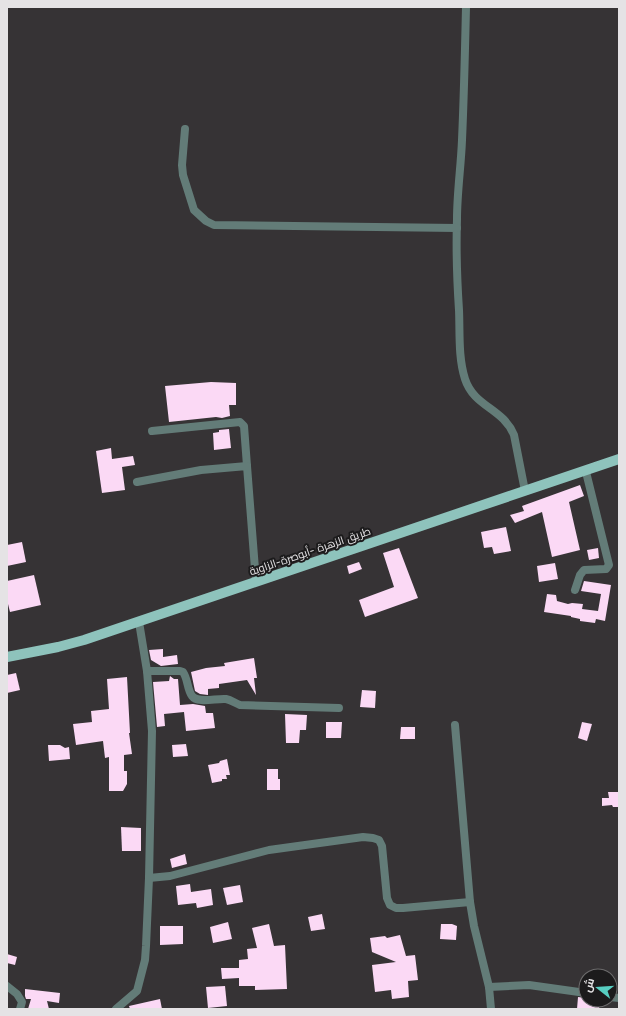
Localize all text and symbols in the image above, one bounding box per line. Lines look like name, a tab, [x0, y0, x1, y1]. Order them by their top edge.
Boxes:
street label: طريق الزهرة -أبوصرة-الزاوية	[248, 524, 372, 578]
north arrow	[578, 968, 618, 1008]
text: ش	[580, 976, 597, 994]

